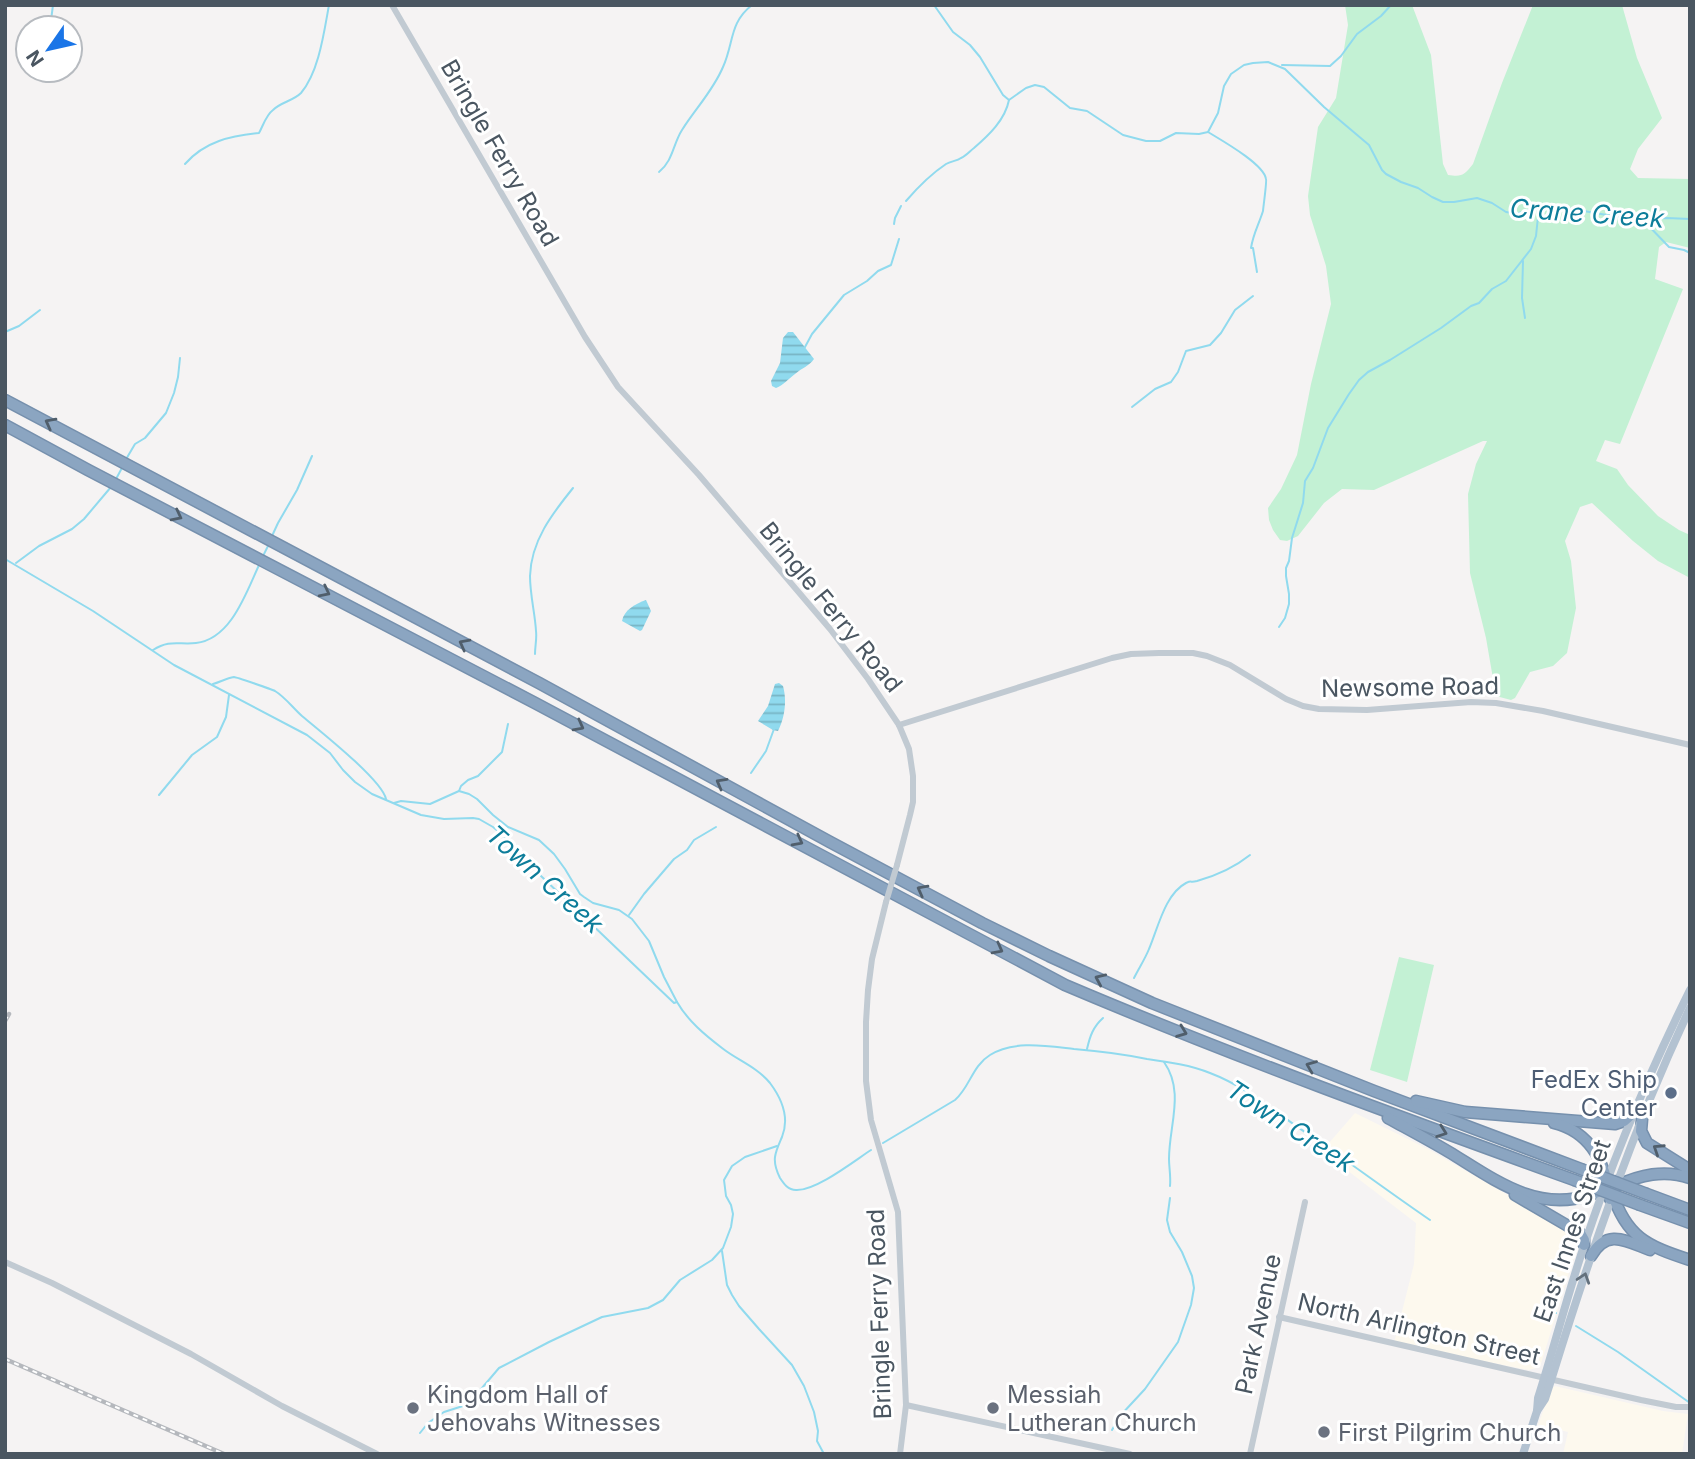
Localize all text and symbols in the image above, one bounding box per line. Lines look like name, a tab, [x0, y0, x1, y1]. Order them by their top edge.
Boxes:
north arrow	[14, 14, 84, 84]
text: N	[22, 46, 49, 71]
street label: Bringle Ferry Road	[435, 55, 565, 251]
water label: Crane Creek	[1509, 192, 1666, 234]
one-way arrow	[45, 418, 57, 432]
one-way arrow	[169, 507, 182, 521]
street label: Bringle Ferry Road	[753, 516, 909, 698]
one-way arrow	[317, 584, 330, 597]
one-way arrow	[458, 638, 471, 652]
street label: Newsome Road	[1321, 671, 1499, 703]
one-way arrow	[572, 717, 584, 731]
one-way arrow	[716, 778, 728, 791]
water label: Town Creek	[480, 818, 610, 940]
one-way arrow	[790, 833, 803, 847]
one-way arrow	[916, 885, 929, 898]
one-way arrow	[991, 941, 1003, 954]
one-way arrow	[1095, 973, 1108, 987]
one-way arrow	[1175, 1024, 1187, 1038]
one-way arrow	[1305, 1060, 1317, 1074]
place label: FedEx Ship Center	[1531, 1065, 1657, 1122]
water label: Town Creek	[1221, 1073, 1361, 1179]
marker: FedEx Ship Center	[1663, 1085, 1679, 1101]
one-way arrow	[1435, 1124, 1447, 1138]
street label: East Innes Street	[1527, 1136, 1617, 1326]
one-way arrow	[1652, 1145, 1665, 1158]
street label: Bringle Ferry Road	[861, 1208, 897, 1420]
street label: Park Avenue	[1229, 1251, 1287, 1397]
one-way arrow	[1575, 1272, 1590, 1284]
street label: North Arlington Street	[1295, 1287, 1543, 1371]
place label: Kingdom Hall of Jehovahs Witnesses	[427, 1380, 661, 1437]
place label: Messiah Lutheran Church	[1007, 1380, 1197, 1437]
marker: Kingdom Hall of Jehovahs Witnesses	[405, 1400, 421, 1416]
marker: Messiah Lutheran Church	[985, 1400, 1001, 1416]
place label: First Pilgrim Church	[1338, 1418, 1561, 1447]
marker: First Pilgrim Church	[1316, 1424, 1332, 1440]

